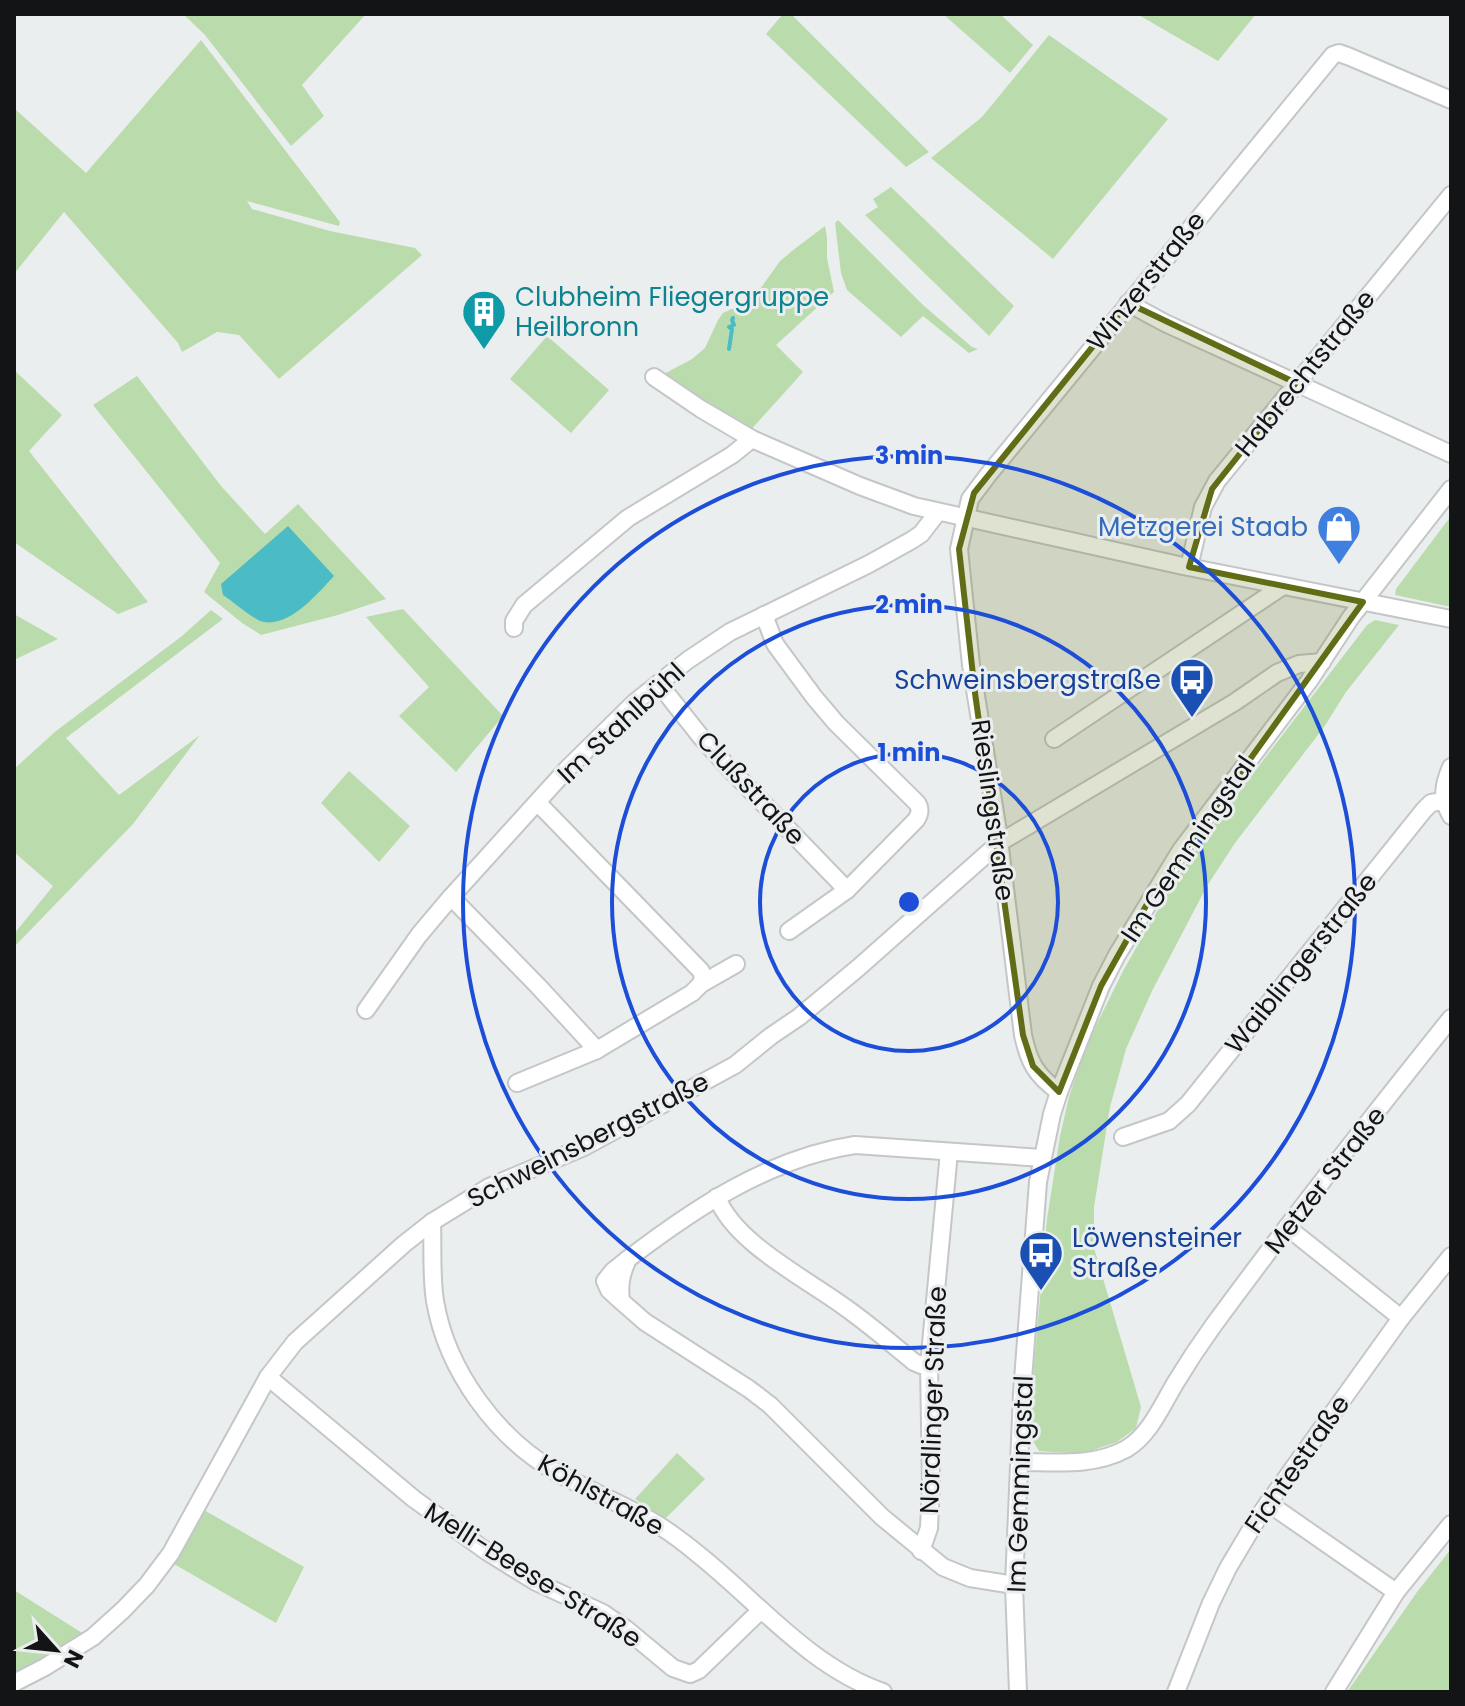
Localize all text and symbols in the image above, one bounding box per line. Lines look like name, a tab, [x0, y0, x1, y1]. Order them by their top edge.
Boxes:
street label: Winzerstraße	[1078, 204, 1214, 358]
place label: Clubheim Fliegergruppe Heilbronn	[515, 279, 829, 345]
street label: Habrechtstraße	[1227, 282, 1383, 464]
building icon: Clubheim Fliegergruppe Heilbronn	[460, 288, 508, 351]
text: 3 min	[875, 439, 943, 472]
shop icon: Metzgerei Staab	[1315, 503, 1363, 566]
place label: Metzgerei Staab	[1098, 509, 1308, 545]
text: 2 min	[875, 588, 943, 621]
street label: Im Stahlbühl	[549, 654, 693, 792]
bus stop icon: Schweinsbergstraße	[1168, 656, 1216, 719]
place label: Schweinsbergstraße	[894, 662, 1161, 698]
street label: Rieslingstraße	[962, 717, 1024, 903]
street label: Clußstraße	[688, 723, 814, 853]
text: 1 min	[878, 736, 940, 769]
street label: Im Gemmingstal	[1112, 749, 1264, 949]
street label: Waiblingerstraße	[1217, 865, 1385, 1061]
centre of rings	[895, 888, 923, 916]
street label: Schweinsbergstraße	[461, 1063, 715, 1217]
street label: Metzer Straße	[1256, 1099, 1394, 1261]
place label: Löwensteiner Straße	[1072, 1220, 1242, 1286]
bus stop icon: Löwensteiner Straße	[1017, 1229, 1065, 1292]
street label: Nördlinger Straße	[911, 1286, 955, 1514]
street label: Im Gemmingstal	[998, 1375, 1042, 1593]
street label: Fichtestraße	[1236, 1387, 1358, 1541]
street label: Köhlstraße	[531, 1445, 671, 1545]
street label: Melli-Beese-Straße	[417, 1493, 649, 1657]
north arrow	[16, 1610, 96, 1690]
text: N	[56, 1644, 91, 1673]

